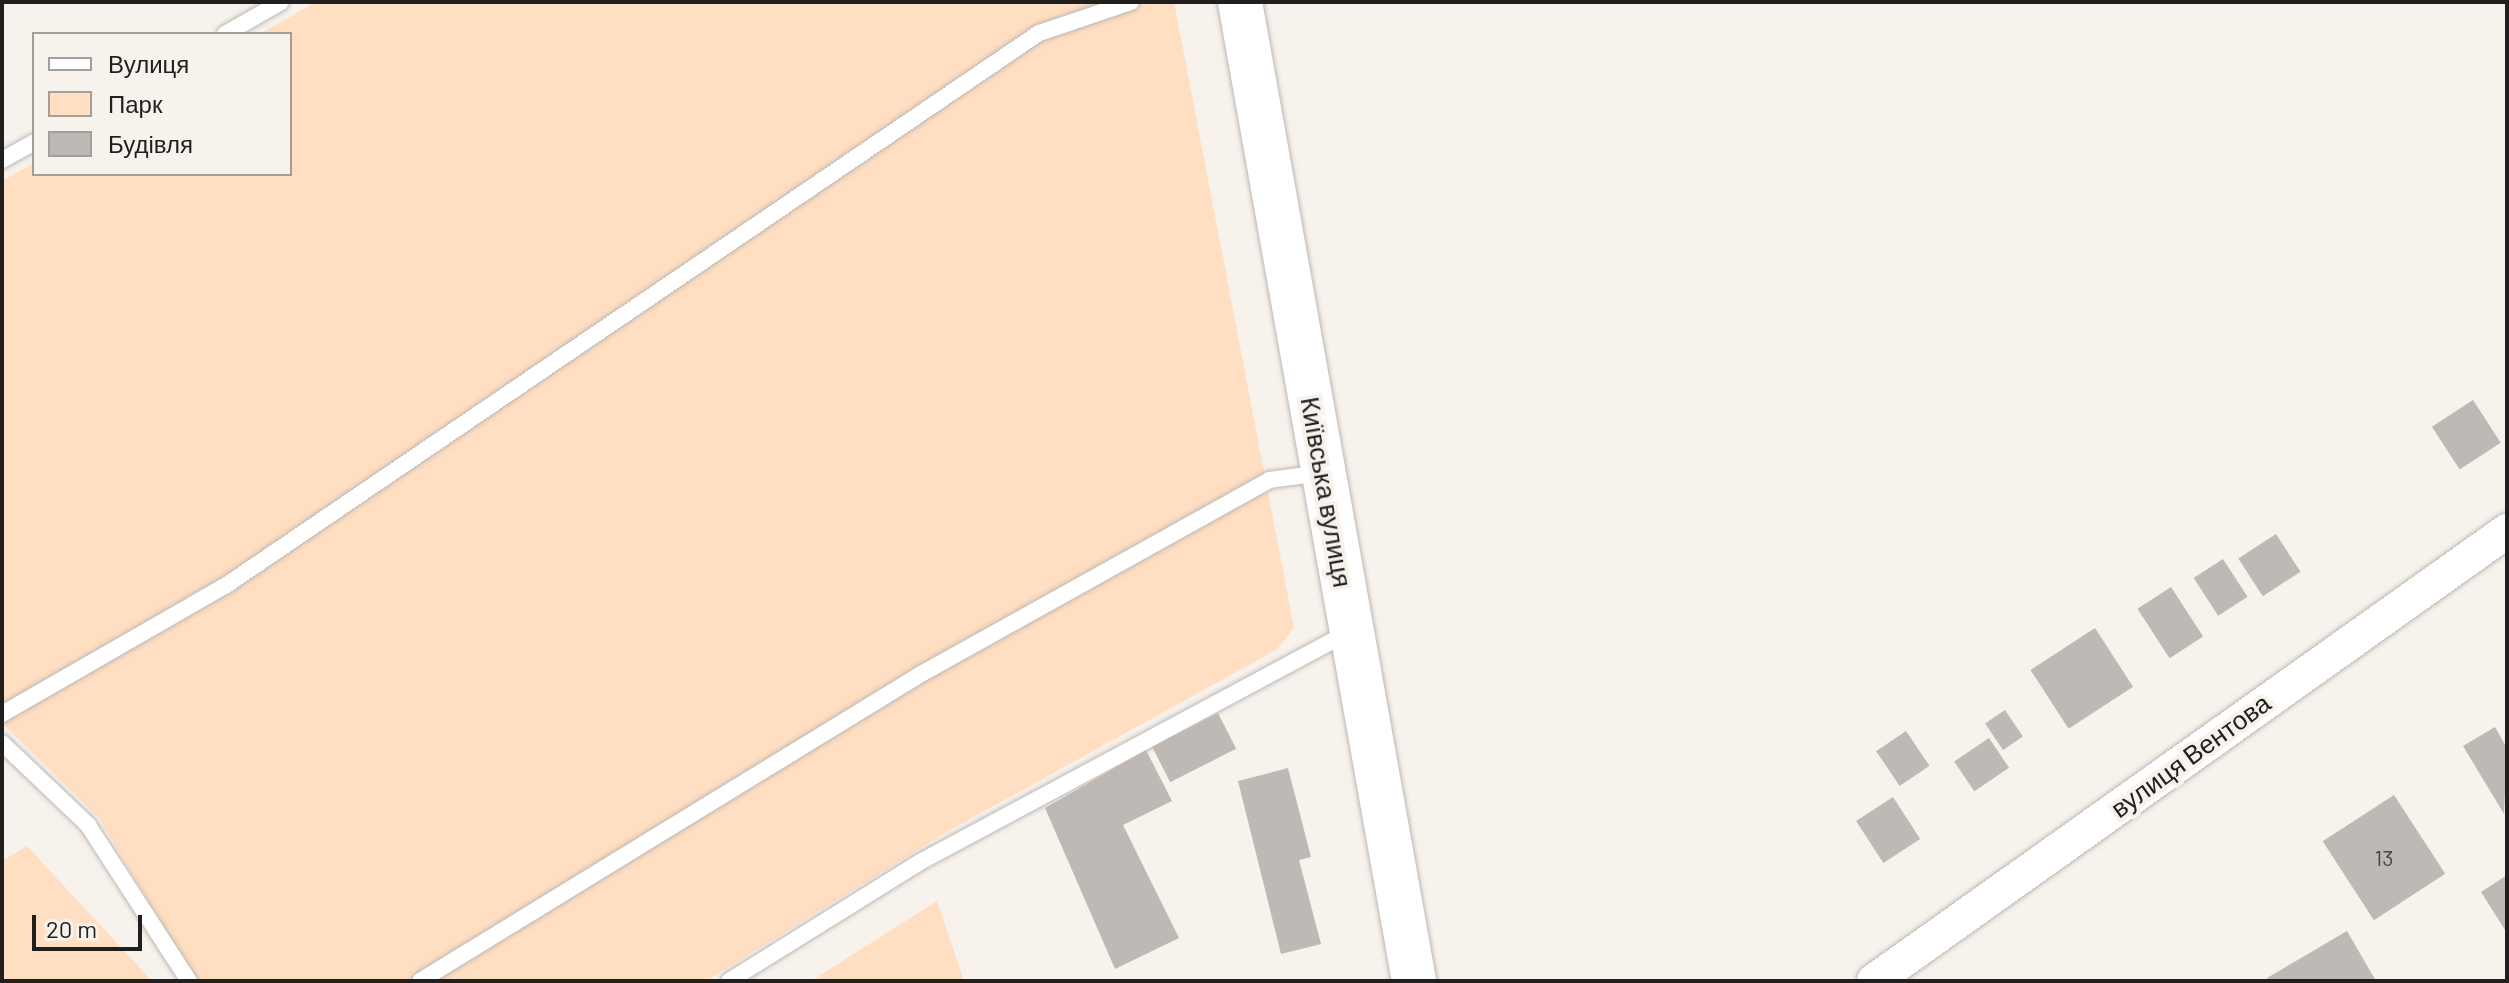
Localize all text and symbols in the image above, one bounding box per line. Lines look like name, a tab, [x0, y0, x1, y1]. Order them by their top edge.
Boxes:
legend	[32, 32, 292, 176]
text: Вулиця	[108, 49, 189, 78]
text: Парк	[108, 89, 162, 118]
text: Будівля	[108, 129, 193, 158]
street label: Київська вулиця	[1295, 394, 1359, 590]
street label: вулиця Вентова	[2104, 687, 2276, 823]
house number: 13	[2374, 845, 2394, 871]
scale bar	[36, 899, 146, 949]
text: 20 m	[46, 914, 97, 943]

